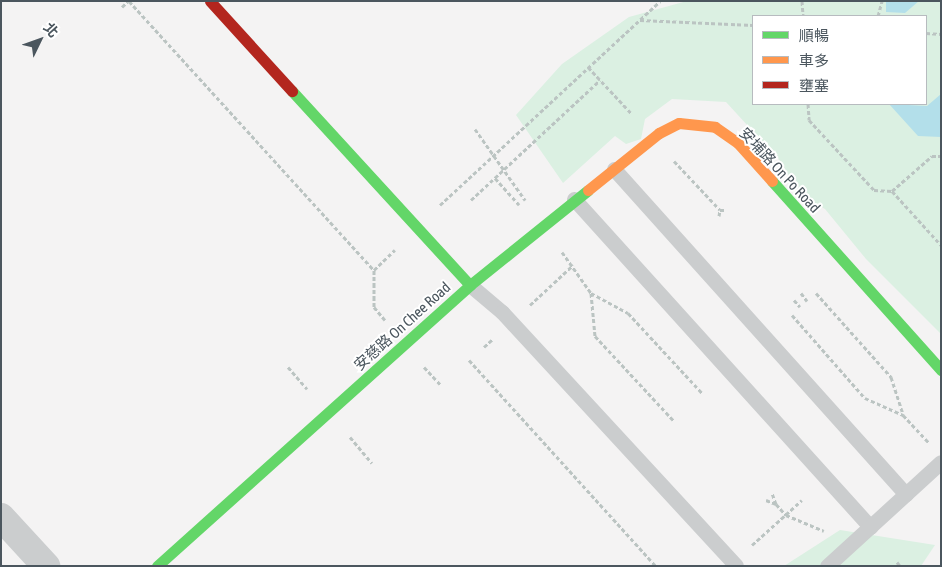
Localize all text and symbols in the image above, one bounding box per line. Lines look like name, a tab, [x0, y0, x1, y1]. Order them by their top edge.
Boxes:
north arrow	[15, 15, 65, 65]
legend	[752, 15, 927, 105]
text: 北	[41, 19, 62, 41]
text: 順暢	[799, 27, 829, 44]
text: 車多	[799, 52, 829, 69]
text: 壅塞	[799, 77, 829, 94]
street label: 安埔路 On Po Road	[736, 124, 824, 216]
street label: 安慈路 On Chee Road	[350, 278, 454, 374]

